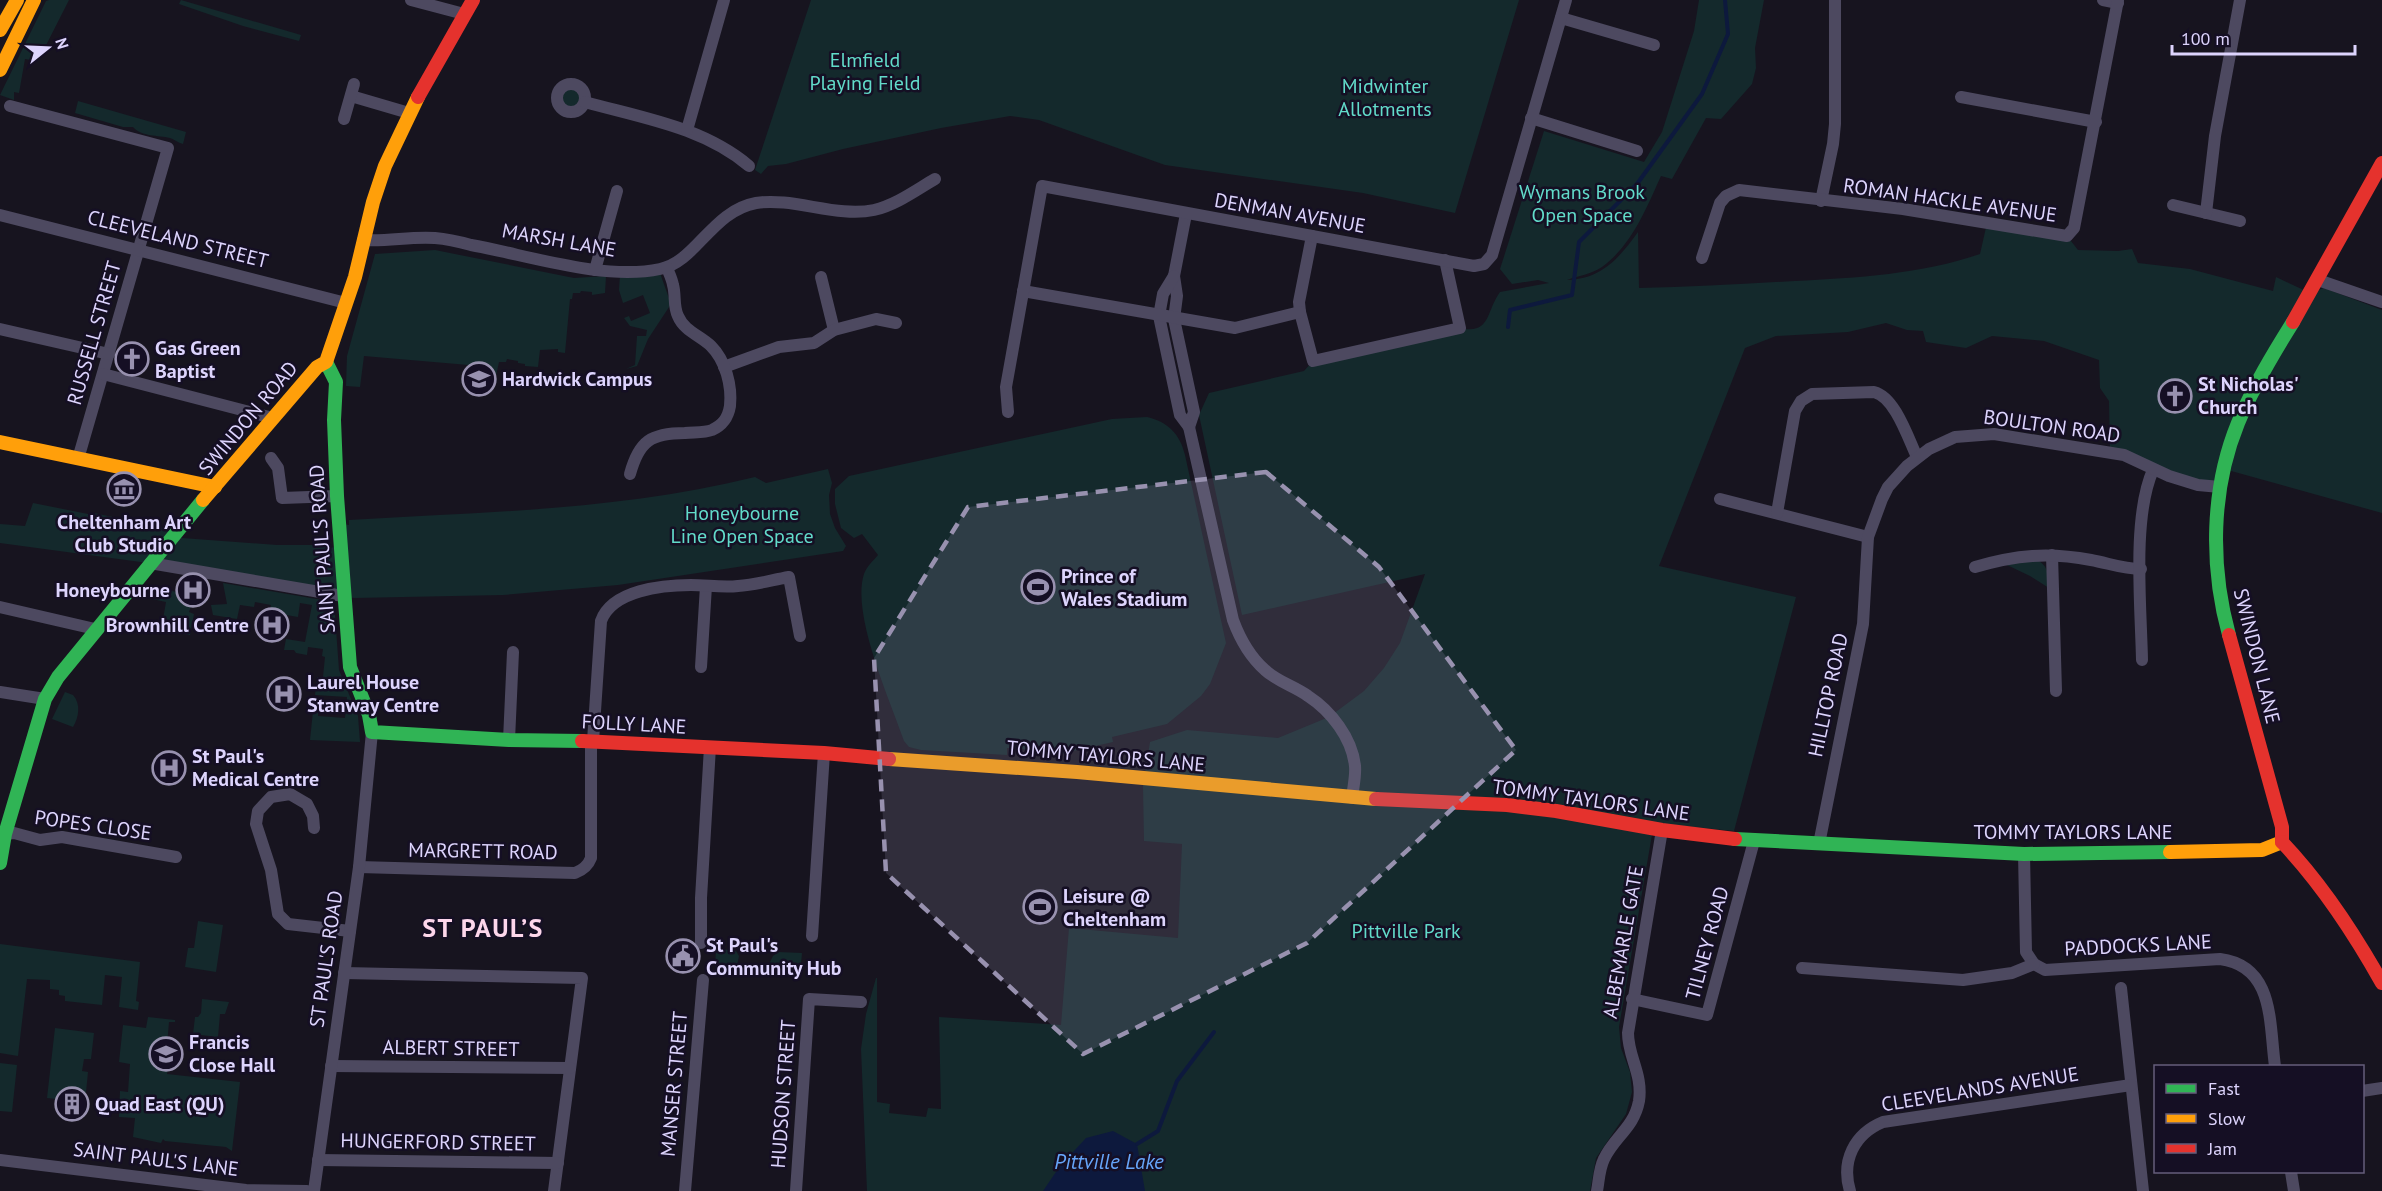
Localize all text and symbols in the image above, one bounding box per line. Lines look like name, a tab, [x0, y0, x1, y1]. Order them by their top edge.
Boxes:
north arrow	[18, 18, 78, 78]
scale bar	[2172, 18, 2355, 56]
text: 100 m	[2181, 27, 2230, 50]
text: N	[51, 35, 73, 51]
park label: Elmfield Playing Field	[809, 47, 921, 96]
park label: Midwinter Allotments	[1338, 73, 1432, 122]
street label: ROMAN HACKLE AVENUE	[1842, 172, 2058, 228]
park label: Wymans Brook Open Space	[1519, 179, 1645, 228]
street label: DENMAN AVENUE	[1212, 187, 1368, 239]
street label: CLEEVELAND STREET	[85, 204, 271, 274]
street label: MARSH LANE	[500, 217, 618, 263]
street label: RUSSELL STREET	[61, 258, 127, 408]
place label: Gas Green Baptist	[155, 335, 241, 384]
church icon: Gas Green Baptist	[114, 341, 150, 377]
street label: SWINDON ROAD	[193, 356, 303, 480]
school or university icon: Hardwick Campus	[461, 361, 497, 397]
place label: Hardwick Campus	[502, 366, 652, 392]
place label: St Nicholas' Church	[2198, 371, 2299, 420]
church icon: St Nicholas' Church	[2157, 378, 2193, 414]
street label: BOULTON ROAD	[1982, 404, 2122, 448]
street label: SAINT PAUL'S ROAD	[303, 464, 341, 634]
museum icon: Cheltenham Art Club Studio	[106, 471, 142, 507]
park label: Honeybourne Line Open Space	[670, 500, 814, 549]
place label: Cheltenham Art Club Studio	[57, 509, 191, 558]
place label: Prince of Wales Stadium	[1061, 563, 1187, 612]
sports icon: Prince of Wales Stadium	[1020, 569, 1056, 605]
hospital icon: Honeybourne	[175, 572, 211, 608]
place label: Honeybourne	[56, 577, 170, 603]
street label: SWINDON LANE	[2228, 586, 2286, 726]
hospital icon: Brownhill Centre	[254, 607, 290, 643]
place label: Brownhill Centre	[106, 612, 249, 638]
street label: HILLTOP ROAD	[1802, 631, 1854, 759]
place label: Laurel House Stanway Centre	[307, 669, 439, 718]
hospital icon: Laurel House Stanway Centre	[266, 676, 302, 712]
street label: FOLLY LANE	[581, 708, 687, 740]
street label: TOMMY TAYLORS LANE	[1006, 734, 1206, 778]
place label: St Paul's Medical Centre	[192, 743, 319, 792]
hospital icon: St Paul's Medical Centre	[151, 750, 187, 786]
street label: TOMMY TAYLORS LANE	[1491, 773, 1691, 827]
street label: POPES CLOSE	[33, 804, 153, 846]
street label: TOMMY TAYLORS LANE	[1974, 819, 2173, 845]
street label: MARGRETT ROAD	[408, 837, 558, 865]
street label: ALBEMARLE GATE	[1597, 864, 1649, 1020]
place label: Leisure @ Cheltenham	[1063, 883, 1166, 932]
street label: TILNEY ROAD	[1679, 883, 1735, 1003]
street label: ST PAUL'S ROAD	[304, 889, 348, 1029]
sports icon: Leisure @ Cheltenham	[1022, 889, 1058, 925]
district label: ST PAUL’S	[422, 911, 544, 944]
park label: Pittville Park	[1351, 918, 1461, 944]
street label: PADDOCKS LANE	[2064, 928, 2212, 962]
place label: St Paul's Community Hub	[706, 932, 842, 981]
public building icon: St Paul's Community Hub	[665, 938, 701, 974]
street label: MANSER STREET	[655, 1010, 693, 1158]
street label: HUDSON STREET	[765, 1019, 801, 1169]
place label: Francis Close Hall	[189, 1029, 275, 1078]
street label: ALBERT STREET	[382, 1034, 520, 1062]
school or university icon: Francis Close Hall	[148, 1036, 184, 1072]
street label: CLEEVELANDS AVENUE	[1879, 1061, 2081, 1117]
legend	[2154, 1065, 2364, 1173]
text: Fast	[2208, 1077, 2240, 1100]
building icon: Quad East (QU)	[54, 1086, 90, 1122]
place label: Quad East (QU)	[95, 1091, 224, 1117]
text: Slow	[2208, 1107, 2246, 1130]
street label: HUNGERFORD STREET	[340, 1127, 536, 1157]
street label: SAINT PAUL'S LANE	[72, 1136, 240, 1182]
text: Jam	[2207, 1137, 2237, 1160]
water label: Pittville Lake	[1054, 1148, 1164, 1175]

